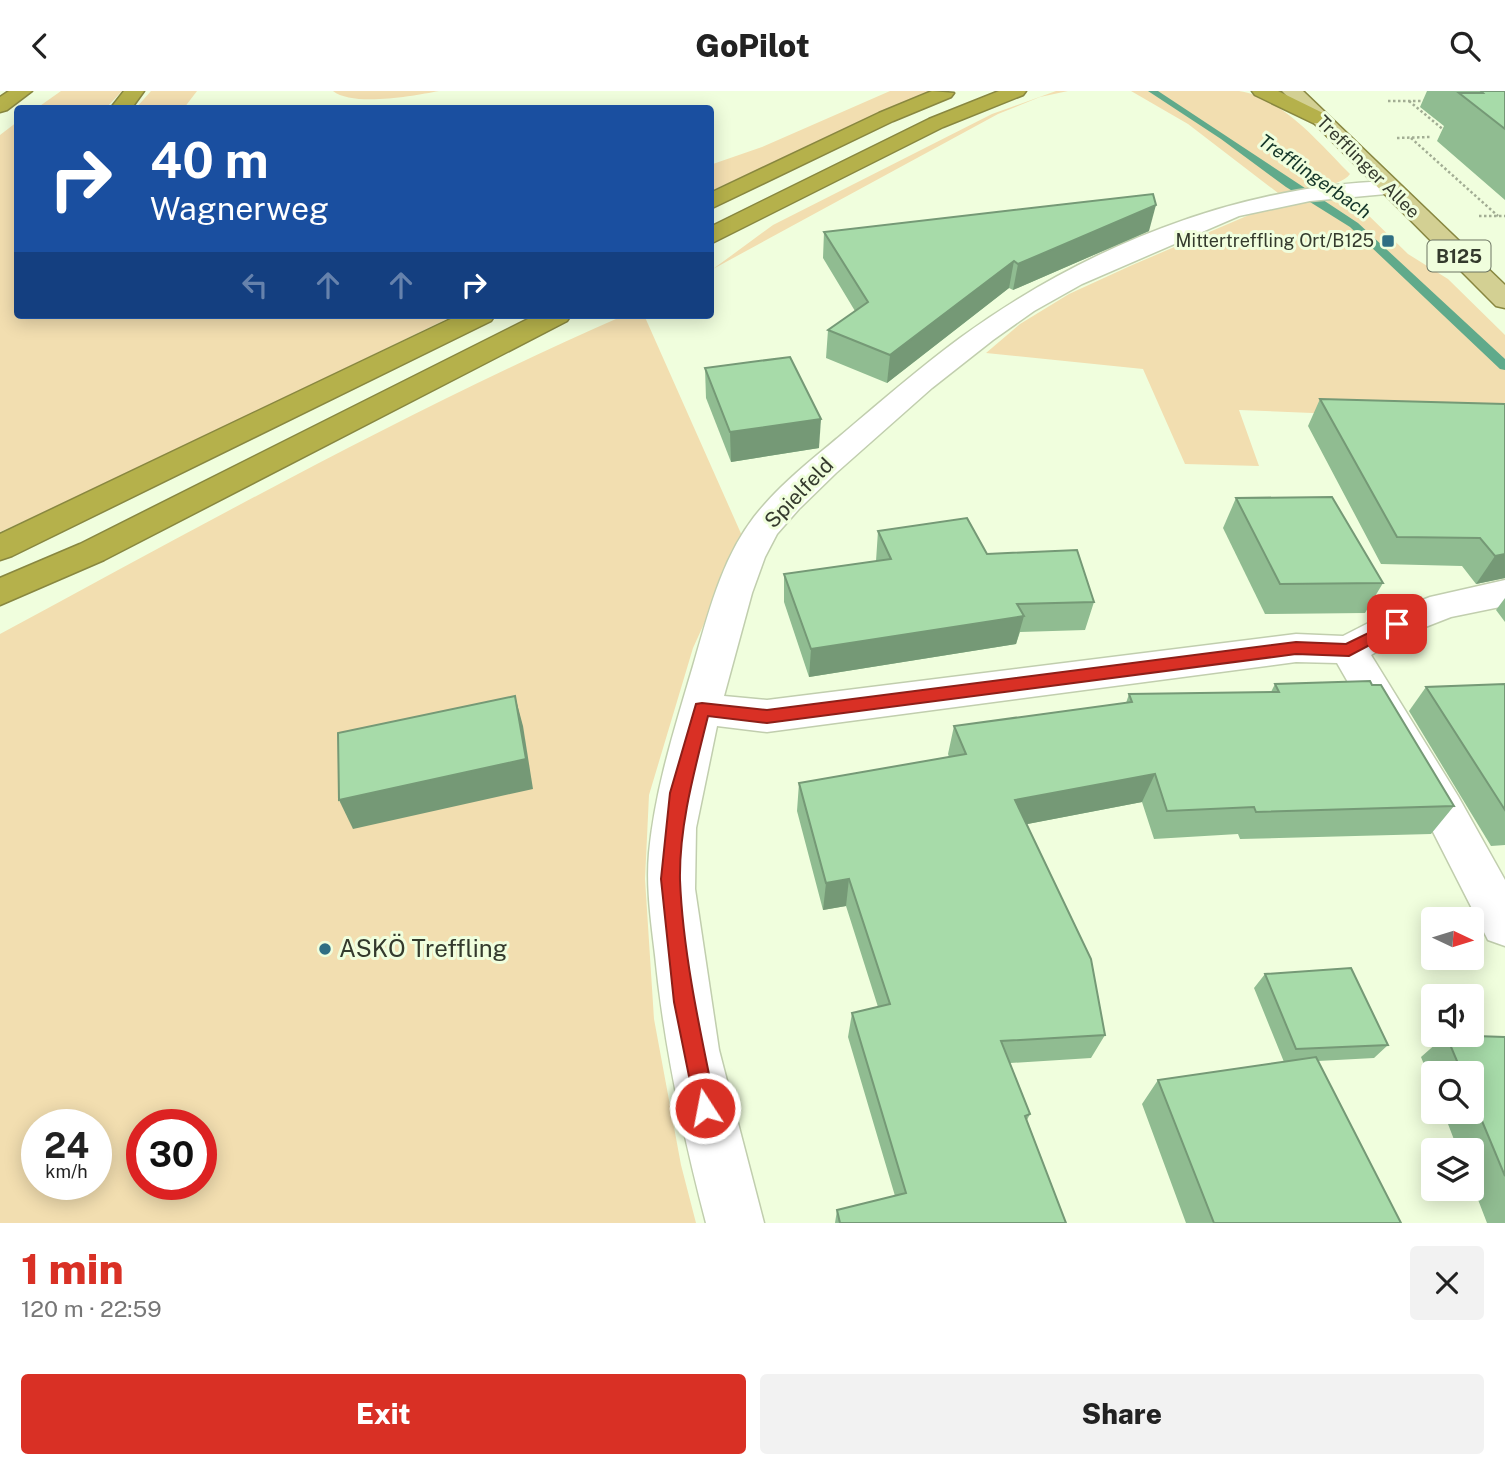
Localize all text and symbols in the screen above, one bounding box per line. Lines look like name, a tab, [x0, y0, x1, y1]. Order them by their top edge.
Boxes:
icon: back	[21, 27, 59, 65]
text: GoPilot	[695, 27, 810, 64]
icon: search	[1446, 27, 1484, 65]
street label: Trefflinger Allee	[1313, 111, 1424, 222]
water label: Trefflingerbach	[1255, 129, 1375, 223]
text: 40 m	[150, 131, 269, 189]
icon: right	[35, 133, 126, 224]
text: Wagnerweg	[150, 190, 329, 227]
place label: Mittertreffling Ort/B125	[1176, 230, 1374, 251]
marker: Mittertreffling Ort/B125	[1380, 233, 1396, 249]
road number: B125	[1428, 241, 1490, 272]
icon: left	[236, 266, 274, 304]
icon: ahead	[309, 266, 347, 304]
icon: ahead	[382, 266, 420, 304]
icon: right	[455, 266, 493, 304]
street label: Spielfeld	[759, 452, 838, 533]
pin	[1367, 594, 1427, 654]
icon: arrive	[1378, 605, 1416, 643]
north arrow	[1421, 907, 1484, 969]
map controls	[1421, 907, 1484, 1201]
place label: ASKÖ Treffling	[339, 933, 508, 962]
marker: ASKÖ Treffling	[317, 941, 333, 957]
button: sound	[1421, 984, 1484, 1047]
button: search	[1421, 1061, 1484, 1124]
position arrow	[668, 1071, 742, 1145]
speed limit sign: 30	[126, 1109, 217, 1200]
text: 24	[44, 1125, 89, 1166]
button: layers	[1421, 1138, 1484, 1201]
text: km/h	[45, 1161, 88, 1182]
text: 1 min	[21, 1244, 124, 1293]
button: close	[1410, 1246, 1484, 1320]
text: 120 m · 22:59	[21, 1295, 162, 1322]
button: Exit	[21, 1374, 746, 1454]
button: Share	[760, 1374, 1484, 1454]

